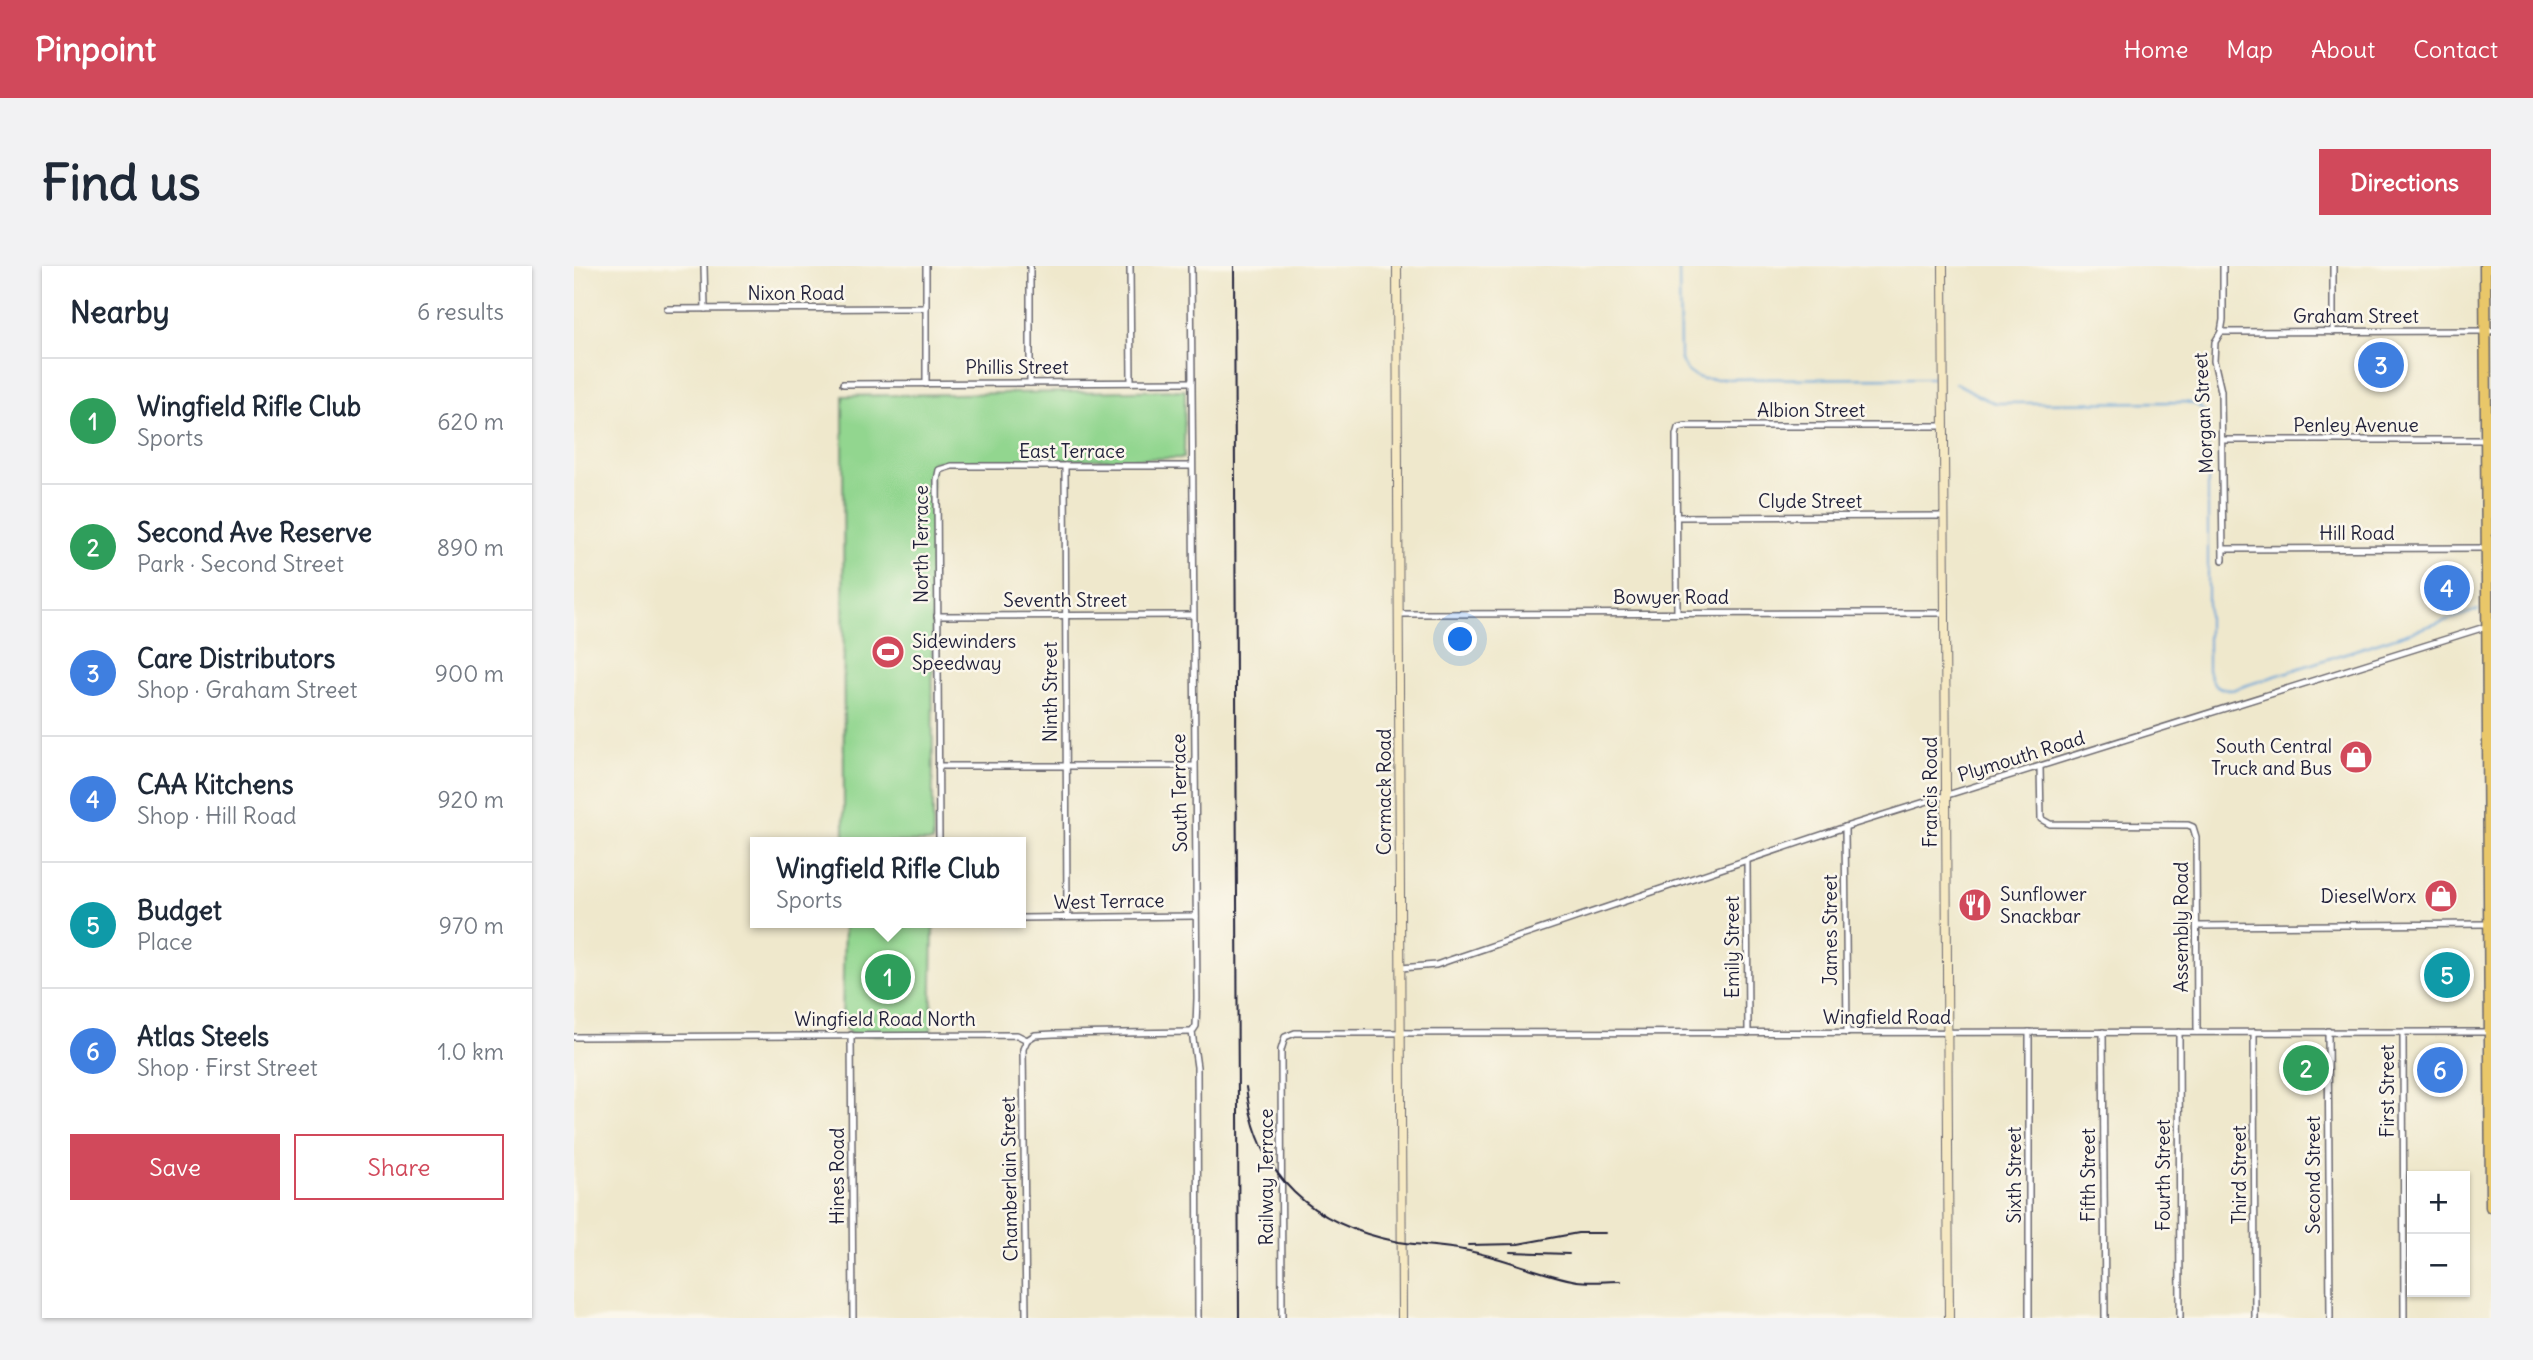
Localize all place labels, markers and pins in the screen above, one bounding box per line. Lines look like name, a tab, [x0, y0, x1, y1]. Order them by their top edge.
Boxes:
pin: 3	[2358, 339, 2404, 391]
pin: 4	[2424, 562, 2470, 614]
place label: Sidewinders Speedway	[912, 629, 1016, 675]
sports icon: Sidewinders Speedway	[869, 633, 907, 671]
place label: South Central Truck and Bus	[2211, 734, 2332, 780]
shop icon: South Central Truck and Bus	[2337, 738, 2375, 776]
shop icon: DieselWorx	[2422, 877, 2460, 915]
place label: Sunflower Snackbar	[2000, 882, 2087, 928]
place label: DieselWorx	[2321, 884, 2417, 908]
restaurant icon: Sunflower Snackbar	[1956, 886, 1994, 924]
pin: 5	[2424, 949, 2470, 1001]
pin: 1	[865, 951, 911, 1003]
pin: 2	[2283, 1042, 2329, 1094]
pin: 6	[2417, 1044, 2463, 1096]

